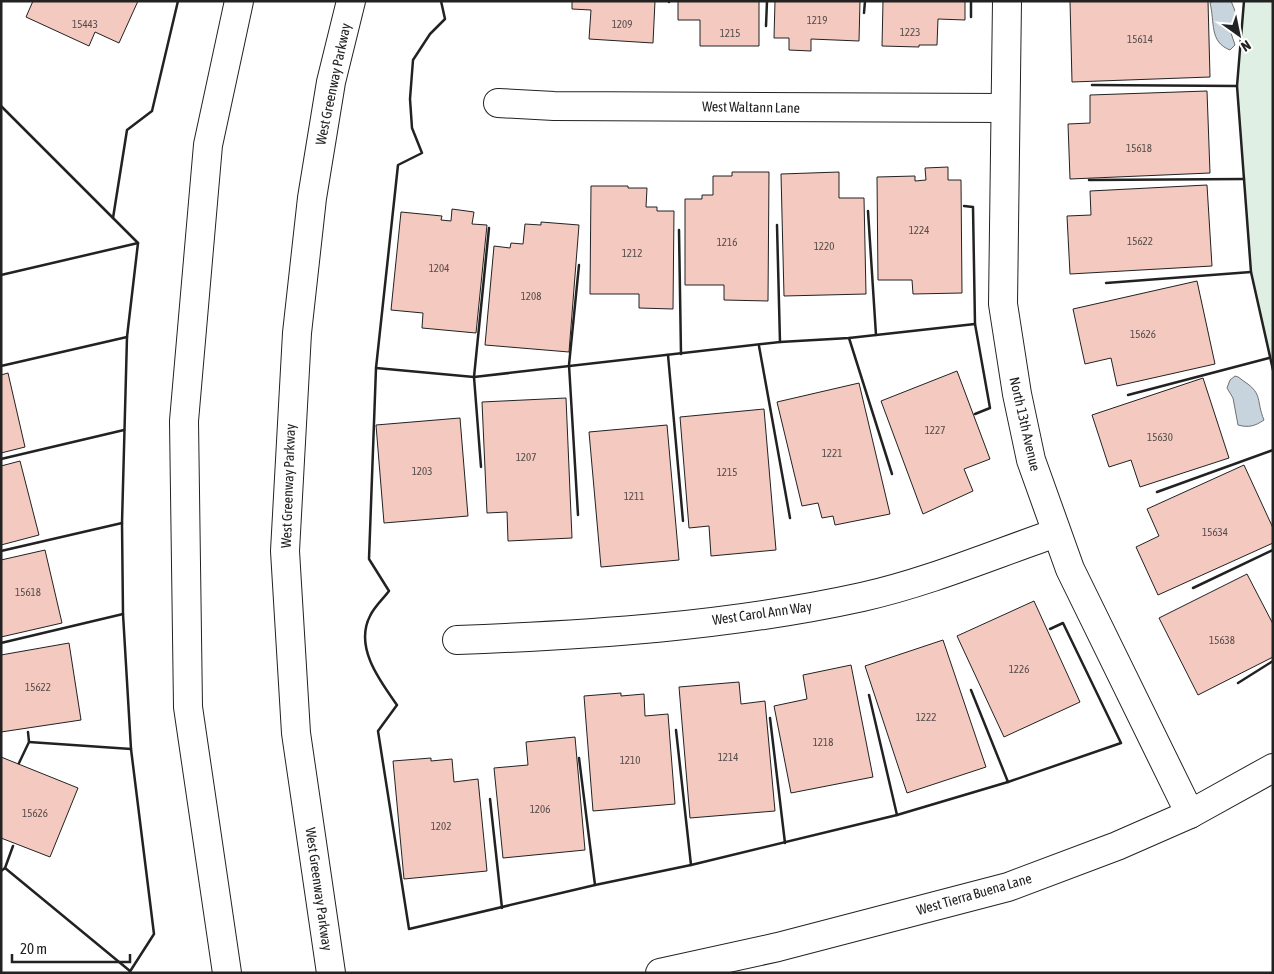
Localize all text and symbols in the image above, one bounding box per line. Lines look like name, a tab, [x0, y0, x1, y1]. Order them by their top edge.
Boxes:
north arrow	[1214, 10, 1264, 60]
house number: 1219	[807, 14, 827, 26]
house number: 15443	[72, 18, 98, 30]
house number: 1209	[612, 18, 632, 30]
street label: West Greenway Parkway	[312, 21, 354, 146]
house number: 1223	[900, 26, 920, 38]
house number: 1215	[720, 27, 740, 39]
house number: 15614	[1127, 33, 1153, 45]
text: N	[1238, 37, 1254, 55]
street label: West Waltann Lane	[702, 98, 800, 116]
house number: 15618	[1126, 142, 1152, 154]
house number: 1224	[909, 224, 929, 236]
house number: 15622	[1127, 235, 1153, 247]
house number: 1216	[717, 236, 737, 248]
house number: 1220	[814, 240, 834, 252]
house number: 1212	[622, 247, 642, 259]
house number: 1204	[429, 262, 449, 274]
house number: 1208	[521, 290, 541, 302]
house number: 15626	[1130, 328, 1156, 340]
street label: North 13th Avenue	[1006, 375, 1044, 473]
street label: West Greenway Parkway	[278, 423, 298, 548]
house number: 1227	[925, 424, 945, 436]
house number: 15630	[1147, 431, 1173, 443]
house number: 1221	[822, 447, 842, 459]
house number: 1207	[516, 451, 536, 463]
house number: 1203	[412, 465, 432, 477]
house number: 1215	[717, 466, 737, 478]
house number: 1211	[624, 490, 644, 502]
house number: 15634	[1202, 526, 1228, 538]
house number: 15618	[15, 586, 41, 598]
street label: West Carol Ann Way	[711, 598, 813, 628]
house number: 15638	[1209, 634, 1235, 646]
house number: 1226	[1009, 663, 1029, 675]
house number: 15622	[25, 681, 51, 693]
house number: 1222	[916, 711, 936, 723]
house number: 1218	[813, 736, 833, 748]
house number: 1214	[718, 751, 738, 763]
house number: 1210	[620, 754, 640, 766]
house number: 1206	[530, 803, 550, 815]
house number: 15626	[22, 807, 48, 819]
house number: 1202	[431, 820, 451, 832]
street label: West Greenway Parkway	[302, 826, 336, 952]
street label: West Tierra Buena Lane	[915, 870, 1033, 918]
scale bar	[12, 932, 130, 964]
text: 20 m	[20, 940, 47, 957]

